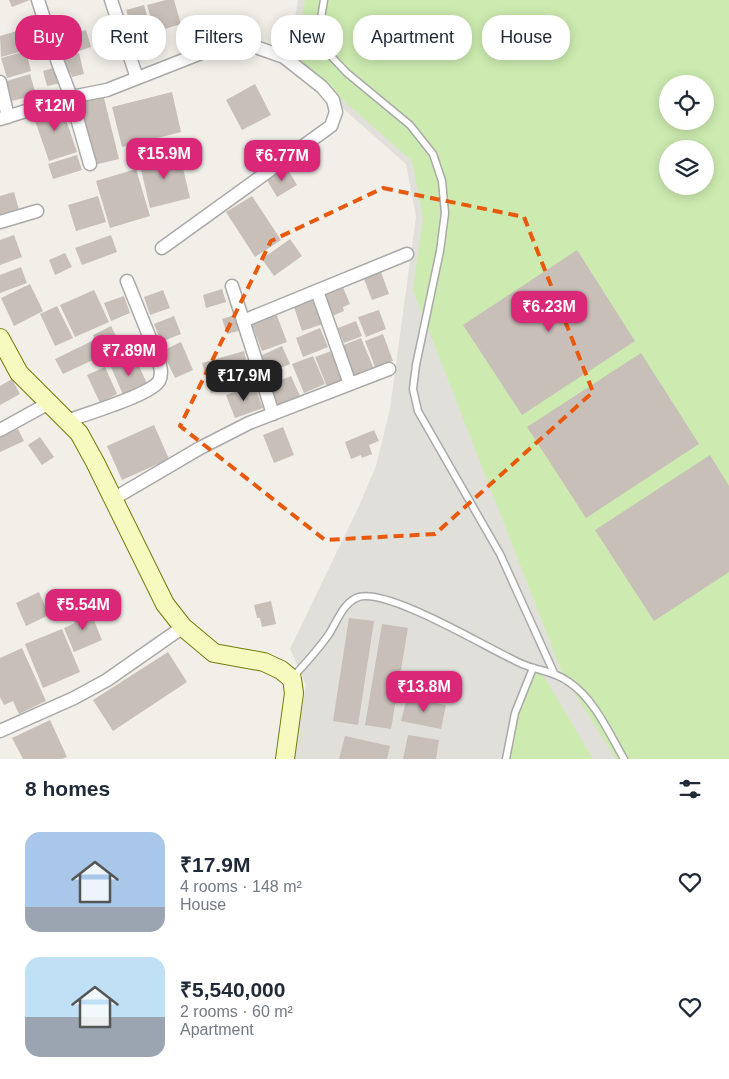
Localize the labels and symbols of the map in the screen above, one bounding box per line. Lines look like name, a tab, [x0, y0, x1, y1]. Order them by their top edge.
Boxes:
pin: ₹12M	[25, 90, 85, 132]
pin: ₹15.9M	[123, 138, 205, 180]
pin: ₹6.77M	[241, 140, 323, 182]
pin: ₹6.23M	[508, 290, 590, 333]
pin: ₹7.89M	[88, 334, 170, 377]
pin: ₹17.9M	[203, 360, 285, 402]
pin: ₹5.54M	[42, 588, 124, 631]
pin: ₹13.8M	[383, 670, 465, 713]

